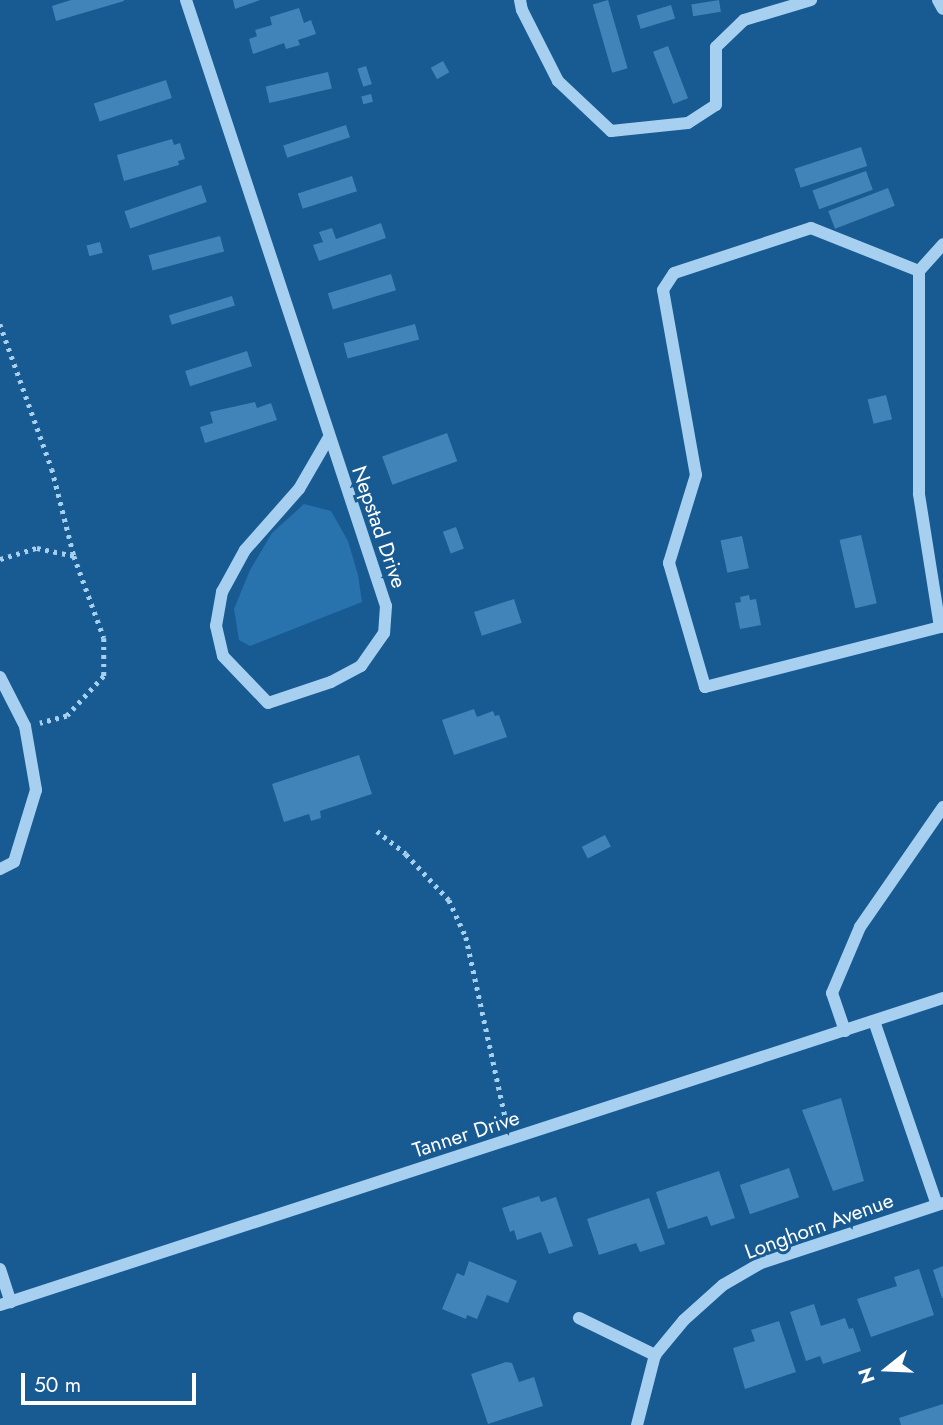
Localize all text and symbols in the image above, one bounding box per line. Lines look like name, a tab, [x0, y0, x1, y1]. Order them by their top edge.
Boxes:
street label: Nepstad Drive	[346, 463, 412, 591]
street label: Tanner Drive	[409, 1105, 523, 1163]
street label: Longhorn Avenue	[741, 1187, 897, 1265]
north arrow	[852, 1334, 922, 1404]
scale bar	[24, 1358, 200, 1402]
text: N	[851, 1364, 882, 1387]
text: 50 m	[34, 1370, 81, 1400]

